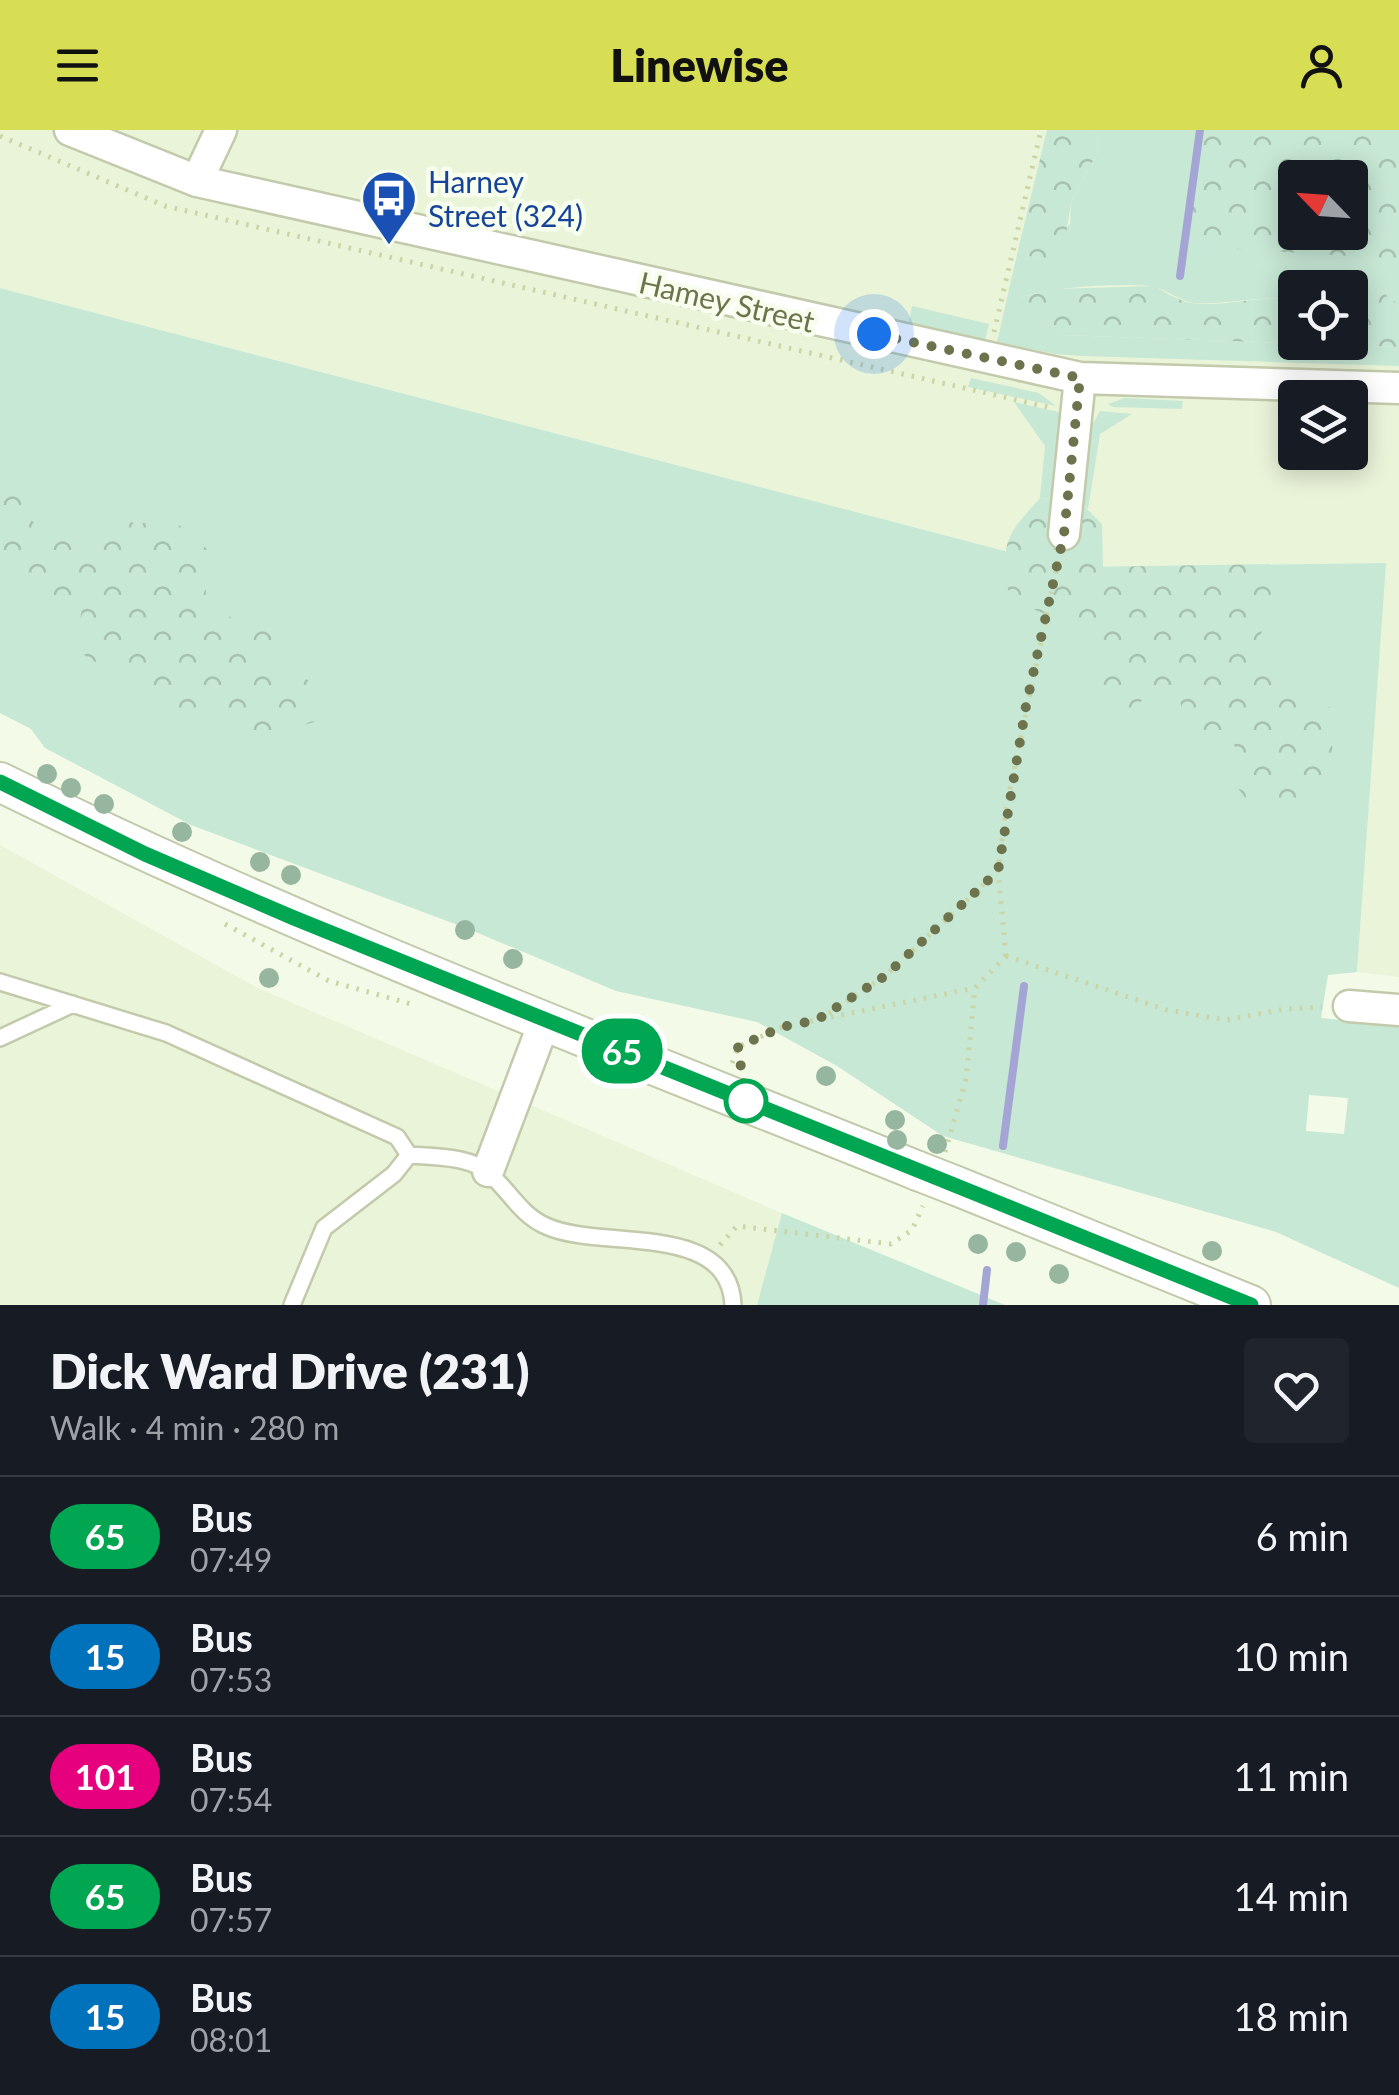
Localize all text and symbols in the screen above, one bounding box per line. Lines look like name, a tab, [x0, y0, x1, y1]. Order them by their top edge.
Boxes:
icon: menu	[50, 38, 105, 93]
text: Linewise	[610, 38, 789, 92]
icon: person	[1294, 38, 1349, 93]
north arrow	[1278, 160, 1368, 250]
map controls	[1278, 160, 1368, 470]
place label: Harney Street (324)	[428, 163, 583, 233]
bus stop icon: Harney Street (324)	[359, 168, 419, 247]
street label: Hamey Street	[636, 263, 818, 339]
button: locate	[1278, 270, 1368, 360]
your location	[849, 309, 899, 359]
button: layers	[1278, 380, 1368, 470]
line badge: 65	[577, 1018, 667, 1084]
text: 65	[602, 1030, 642, 1072]
unlabelled marker	[725, 1080, 767, 1122]
button: heart	[1244, 1338, 1349, 1443]
text: Dick Ward Drive (231)	[50, 1342, 529, 1399]
text: Walk · 4 min · 280 m	[50, 1408, 339, 1447]
text: Bus	[190, 1494, 253, 1540]
text: 6 min	[1256, 1513, 1349, 1559]
text: 65	[85, 1515, 125, 1557]
text: 07:49	[190, 1540, 272, 1579]
text: Bus	[190, 1614, 253, 1660]
text: 10 min	[1234, 1633, 1349, 1679]
text: 15	[85, 1635, 125, 1677]
text: 07:53	[190, 1660, 272, 1699]
text: Bus	[190, 1734, 253, 1780]
text: 11 min	[1234, 1753, 1349, 1799]
text: 101	[75, 1755, 135, 1797]
text: 07:54	[190, 1780, 272, 1819]
text: Bus	[190, 1854, 253, 1900]
text: 14 min	[1234, 1873, 1349, 1919]
text: 65	[85, 1875, 125, 1917]
text: 07:57	[190, 1900, 272, 1939]
text: Bus	[190, 1974, 253, 2020]
text: 18 min	[1234, 1993, 1349, 2039]
text: 15	[85, 1995, 125, 2037]
text: 08:01	[190, 2020, 272, 2059]

